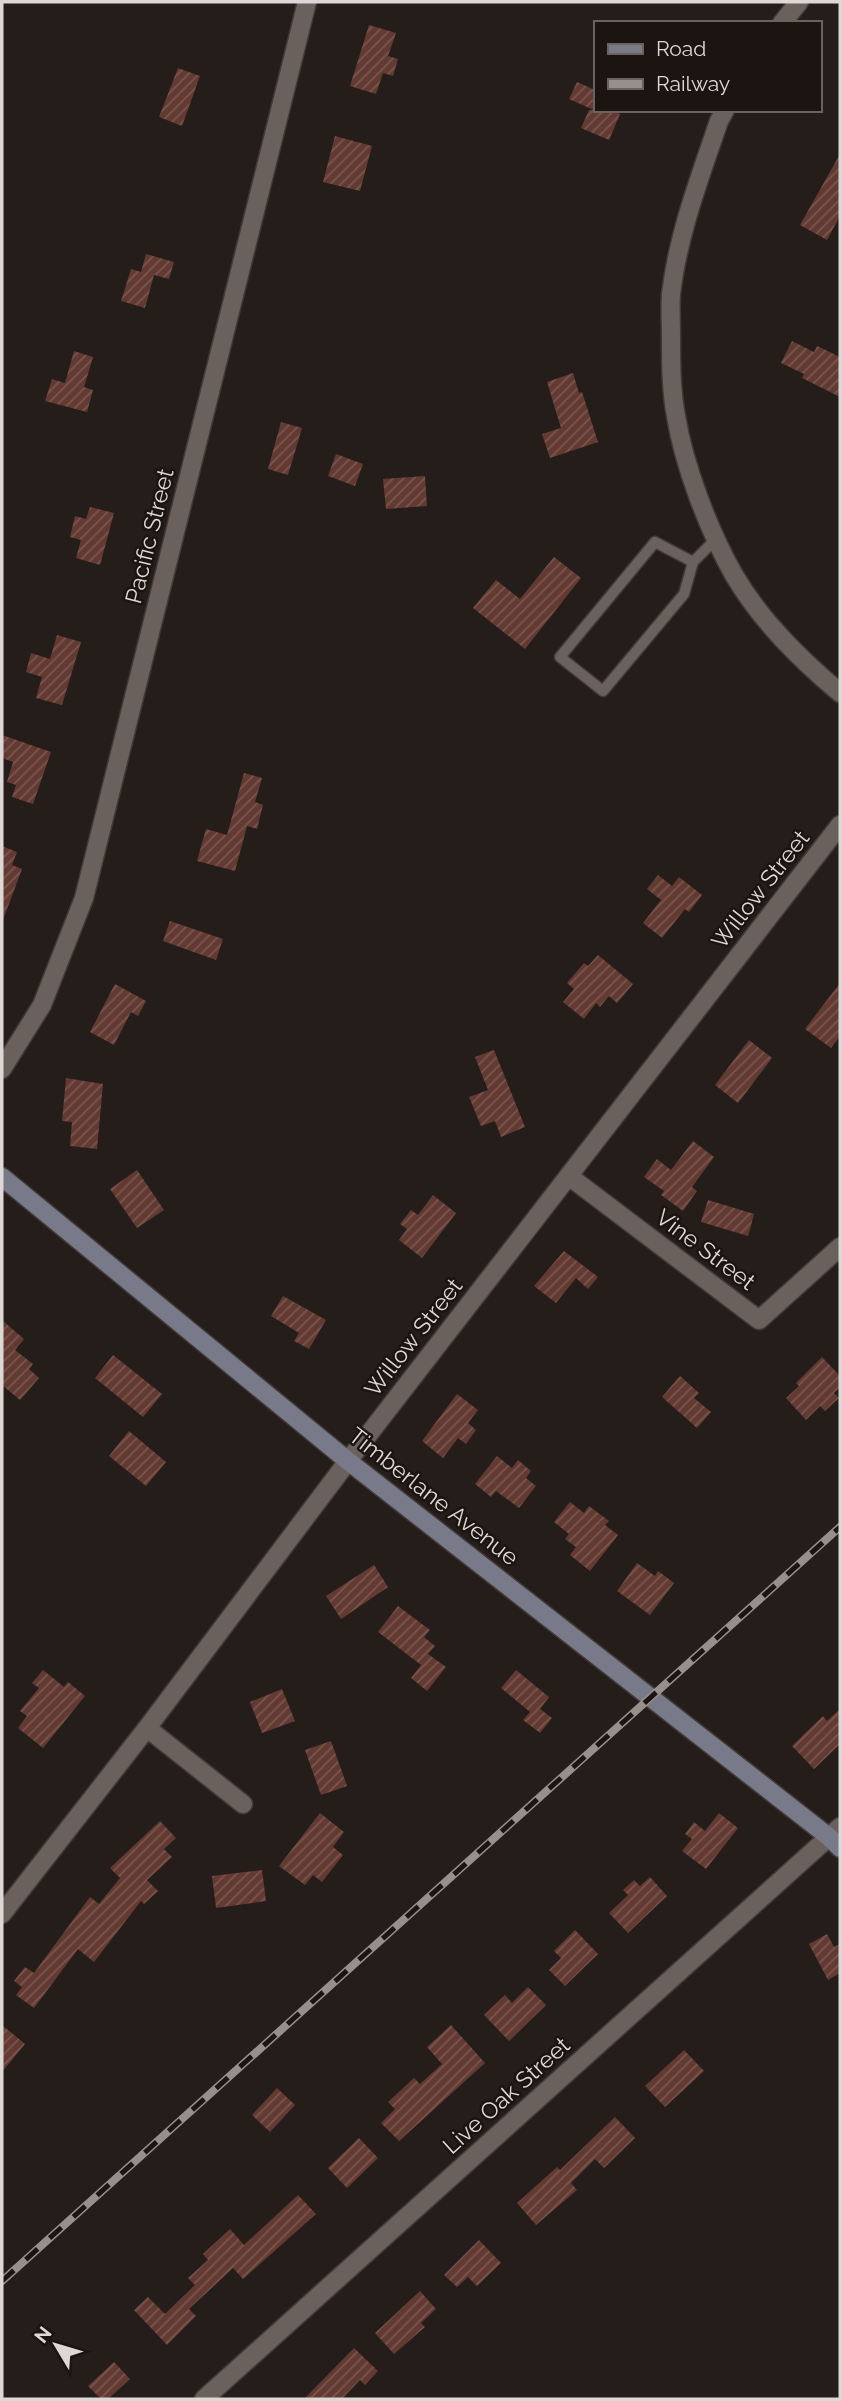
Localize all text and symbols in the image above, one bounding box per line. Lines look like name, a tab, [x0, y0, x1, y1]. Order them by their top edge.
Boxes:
legend	[594, 21, 821, 112]
text: Road	[656, 36, 706, 61]
text: Railway	[656, 71, 730, 96]
street label: Pacific Street	[119, 465, 179, 606]
street label: Willow Street	[705, 824, 815, 953]
street label: Vine Street	[651, 1203, 761, 1295]
street label: Willow Street	[358, 1272, 468, 1401]
street label: Timberlane Avenue	[344, 1421, 524, 1571]
street label: Live Oak Street	[437, 2031, 575, 2159]
north arrow	[21, 2310, 91, 2380]
text: N	[29, 2322, 56, 2347]

